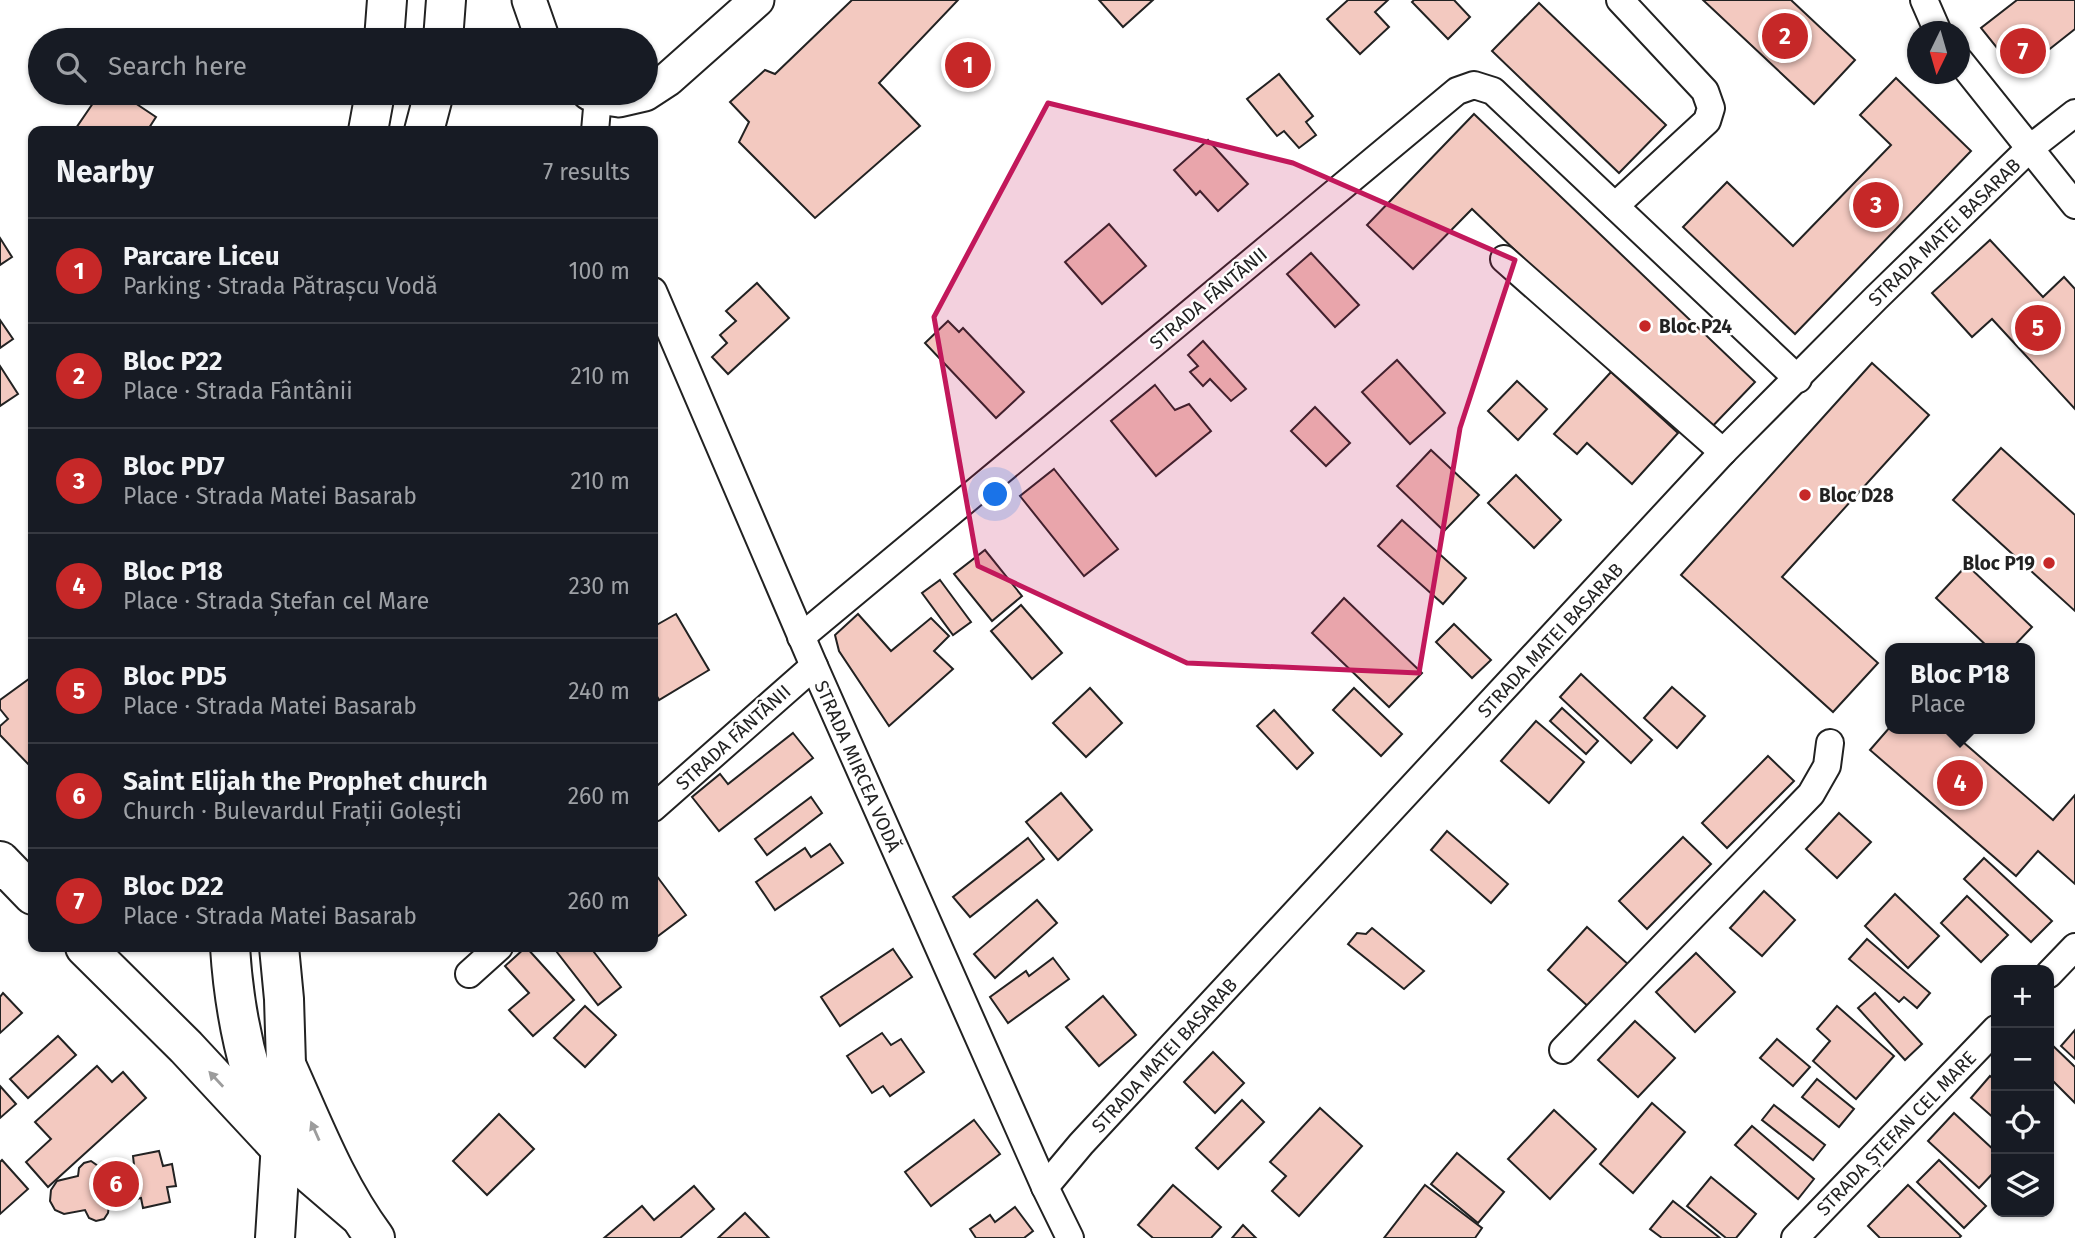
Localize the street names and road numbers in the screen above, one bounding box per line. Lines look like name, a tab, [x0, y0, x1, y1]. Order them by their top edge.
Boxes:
street label: STRADA MATEI BASARAB	[1863, 154, 2025, 311]
street label: STRADA FÂNTÂNII	[1145, 243, 1272, 354]
street label: STRADA MATEI BASARAB	[1473, 558, 1628, 722]
street label: STRADA MIRCEA VODĂ	[809, 677, 906, 856]
street label: STRADA FÂNTÂNII	[671, 680, 795, 795]
street label: STRADA MATEI BASARAB	[1087, 973, 1242, 1137]
street label: STRADA ȘTEFAN CEL MARE	[1812, 1046, 1982, 1221]

